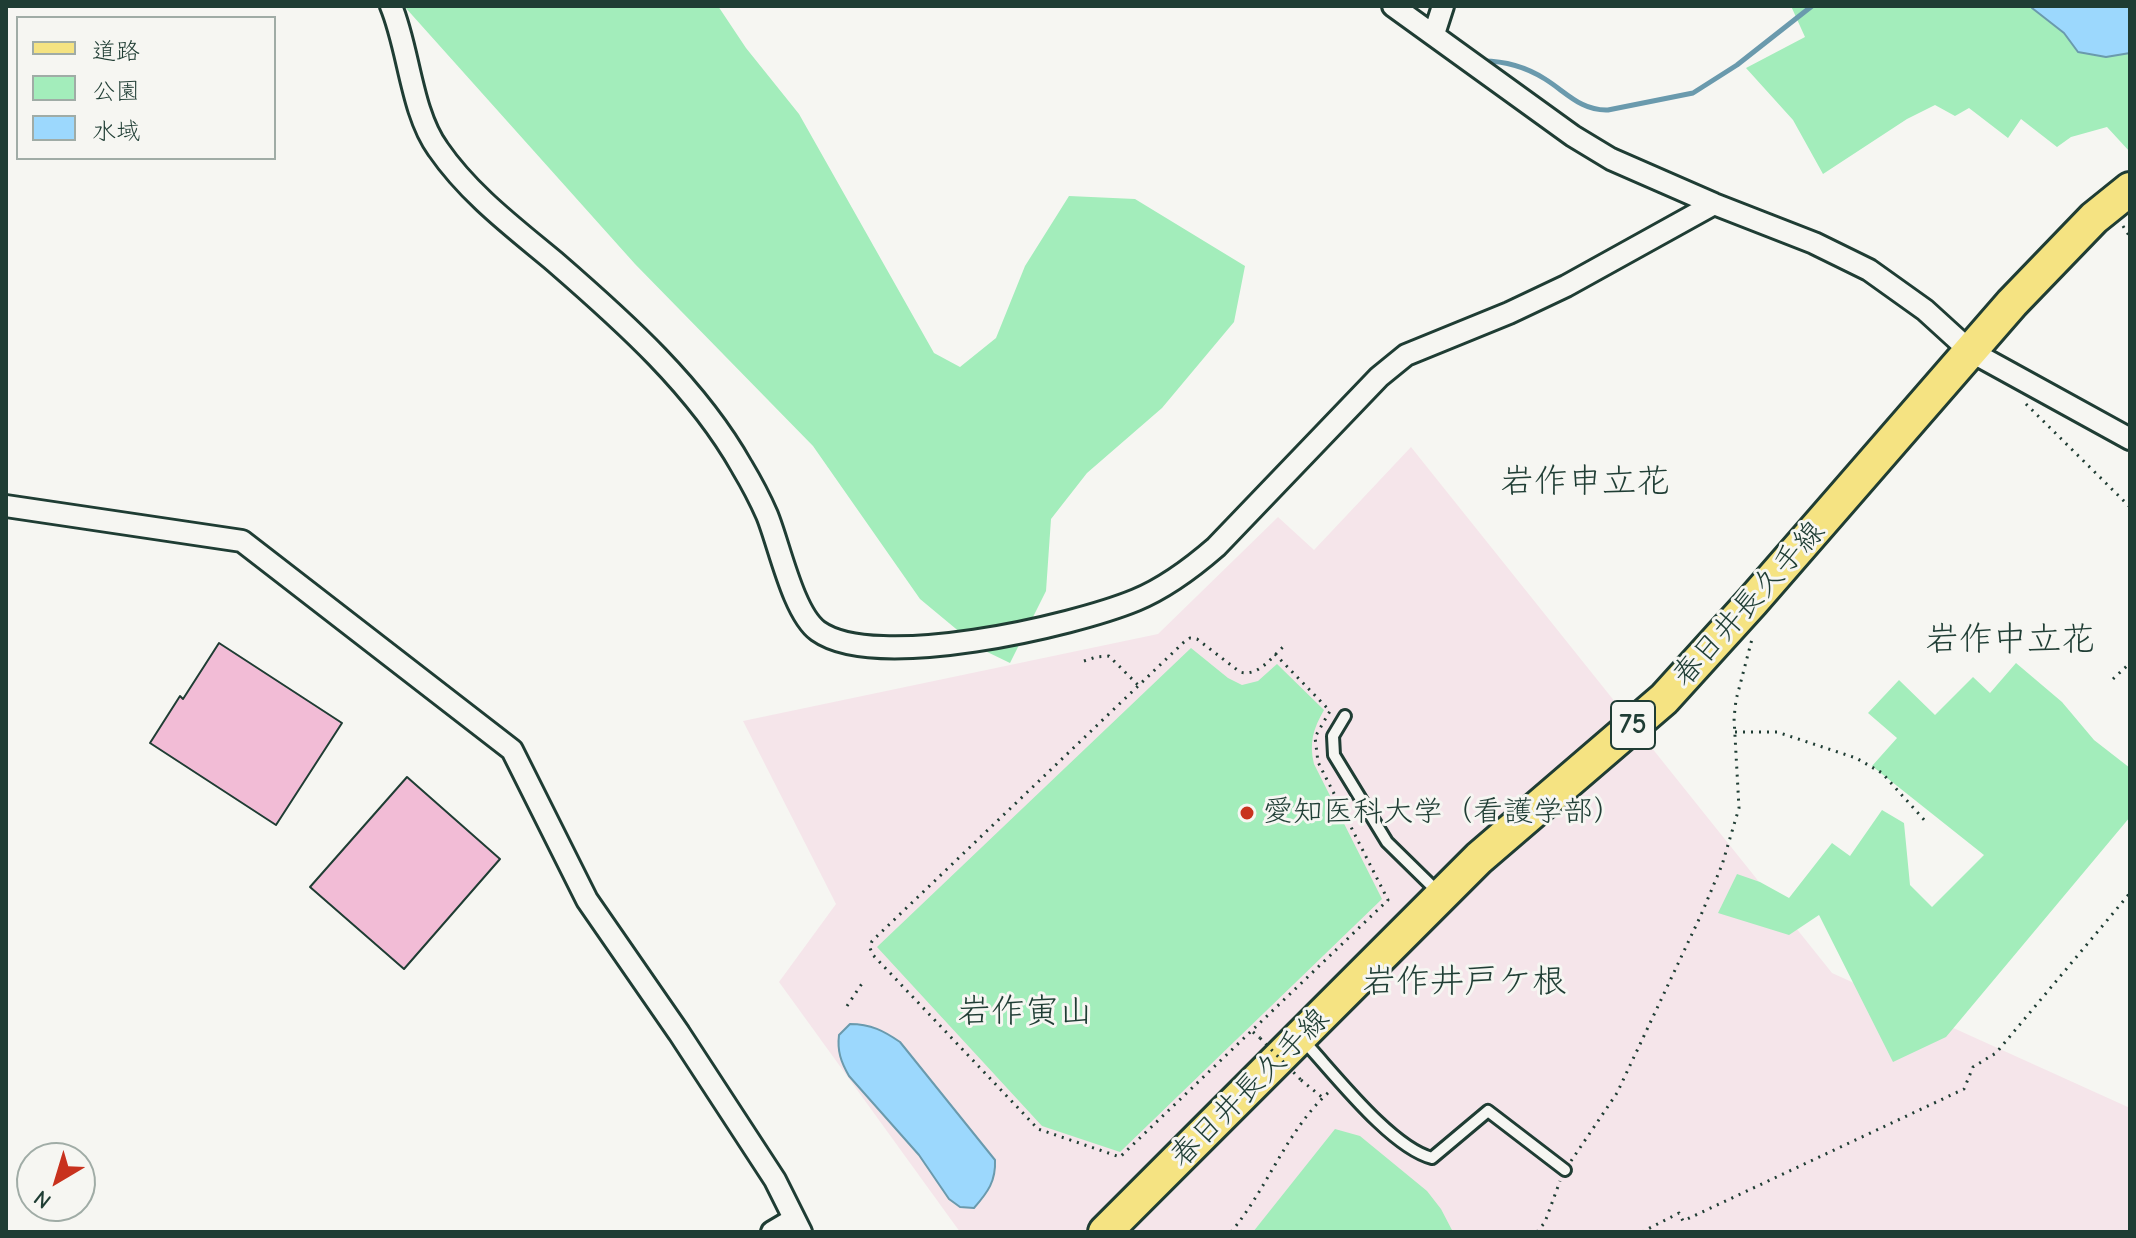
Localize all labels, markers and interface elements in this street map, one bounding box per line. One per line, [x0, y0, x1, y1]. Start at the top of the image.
legend [16, 16, 276, 160]
text: 道路 [92, 37, 140, 65]
text: 公園 [92, 77, 140, 105]
text: 水域 [92, 117, 140, 145]
district label: 岩作申立花 [1500, 462, 1670, 502]
street label: 春日井長久手線 [1665, 514, 1833, 694]
district label: 岩作中立花 [1925, 620, 2095, 660]
road number: 75 [1611, 701, 1655, 749]
place label: 愛知医科大学（看護学部） [1263, 795, 1623, 831]
marker: 愛知医科大学（看護学部） [1238, 804, 1256, 822]
district label: 岩作井戸ケ根 [1362, 962, 1566, 1002]
district label: 岩作寅山 [957, 992, 1093, 1032]
street label: 春日井長久手線 [1163, 1001, 1337, 1175]
north arrow [16, 1142, 96, 1222]
text: N [29, 1185, 56, 1214]

